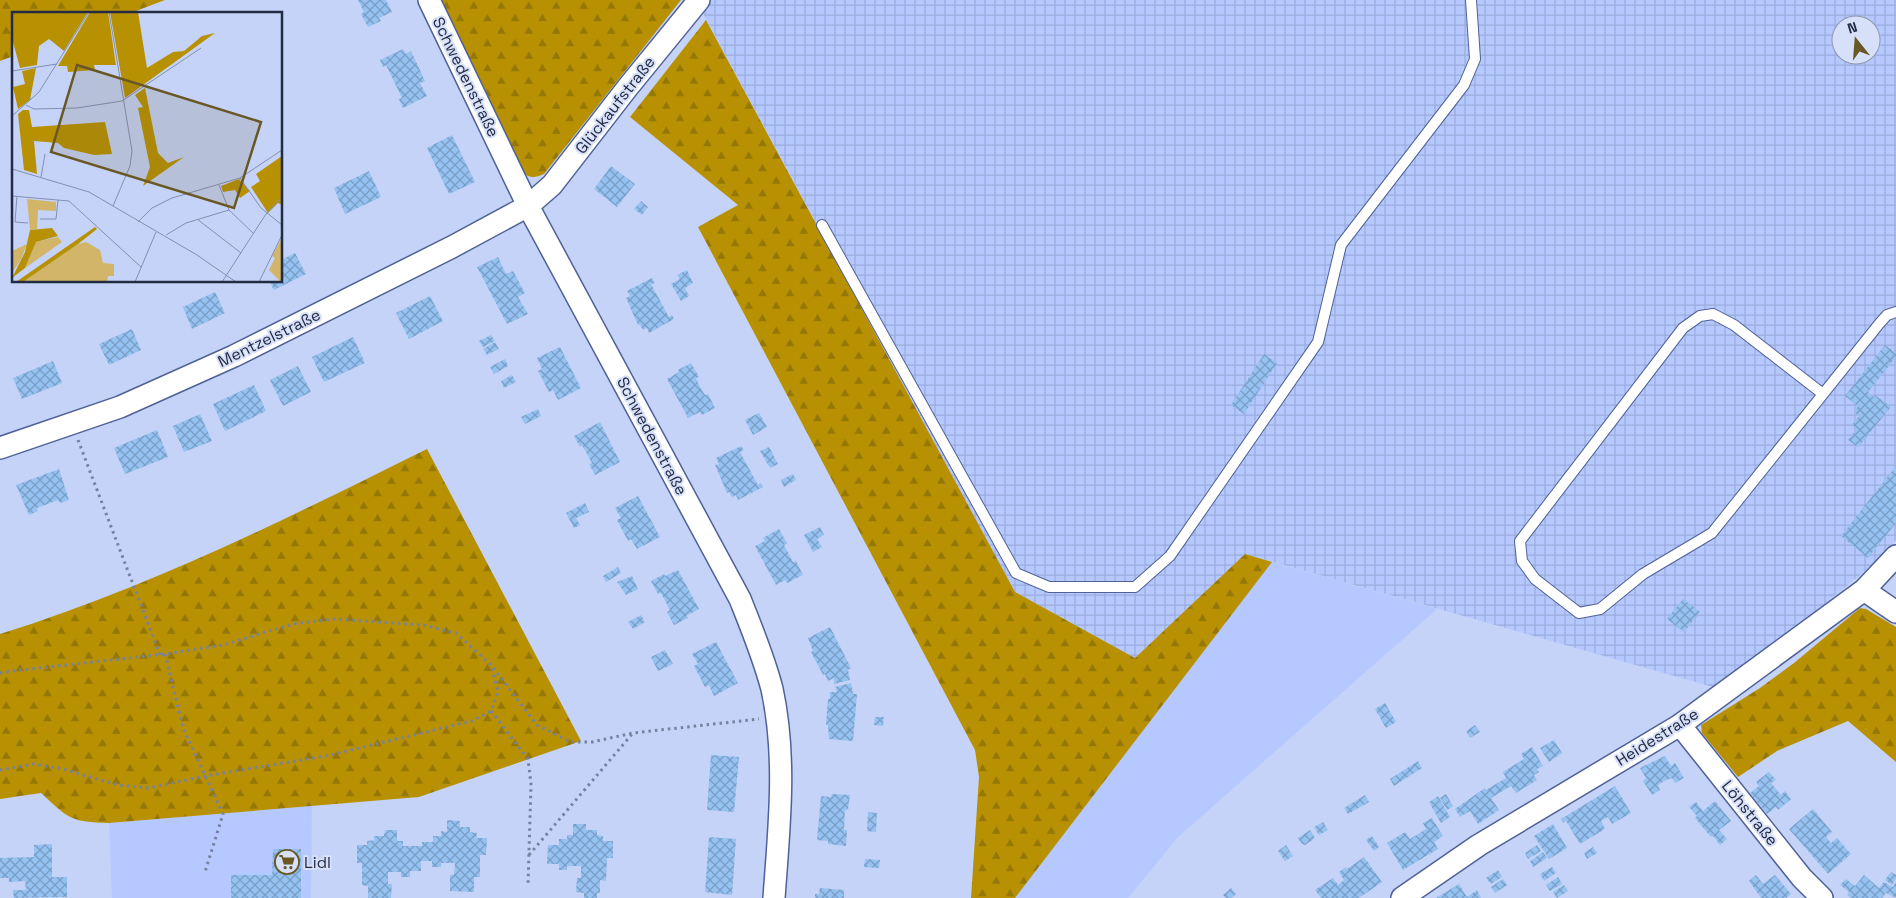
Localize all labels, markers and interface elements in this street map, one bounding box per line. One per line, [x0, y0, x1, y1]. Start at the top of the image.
inset map [12, 12, 282, 282]
street label: Schwedenstraße [428, 14, 504, 140]
north arrow [1831, 15, 1881, 65]
text: N [1845, 18, 1859, 38]
street label: Glückaufstraße [570, 52, 660, 158]
street label: Mentzelstraße [214, 304, 324, 372]
street label: Schwedenstraße [612, 373, 692, 499]
street label: Heidestraße [1612, 703, 1702, 771]
street label: Löhstraße [1717, 776, 1783, 850]
supermarket icon: Lidl [274, 849, 300, 875]
place label: Lidl [304, 852, 331, 873]

